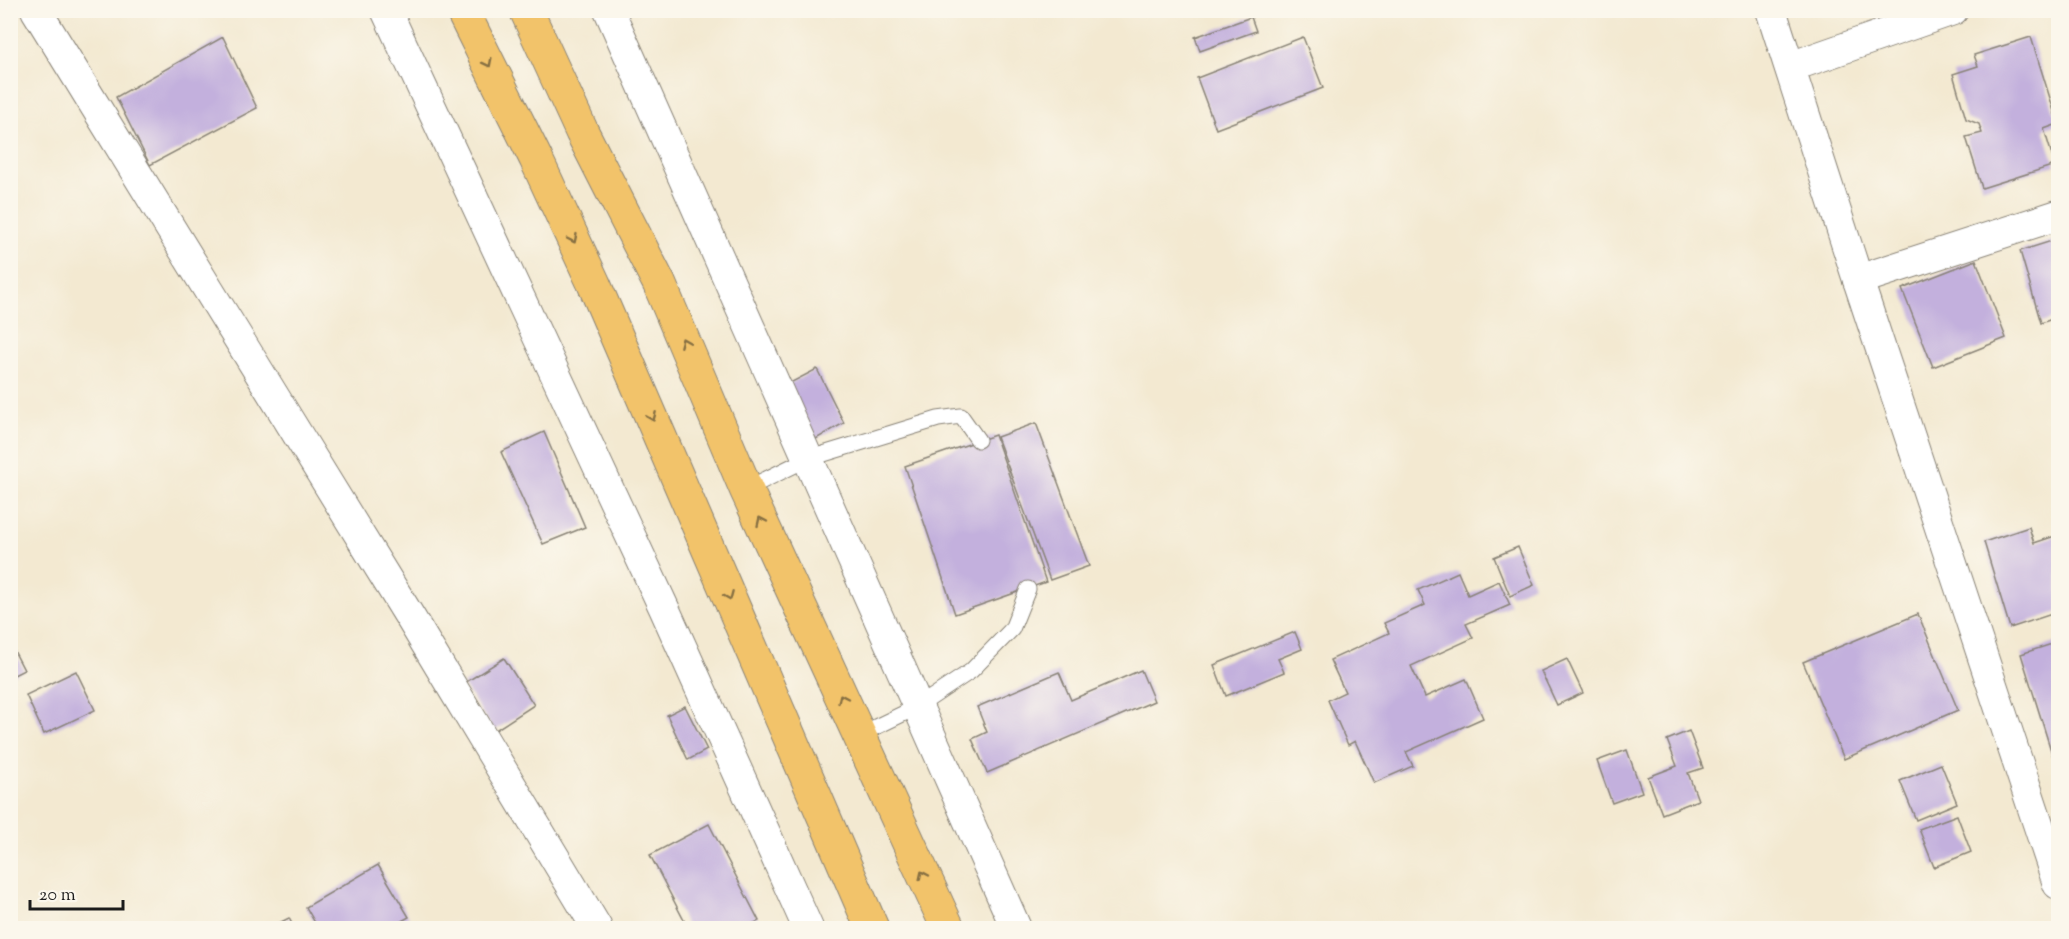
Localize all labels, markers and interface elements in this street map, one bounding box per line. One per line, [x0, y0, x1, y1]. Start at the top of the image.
one-way arrow [481, 56, 493, 67]
one-way arrow [566, 232, 578, 243]
one-way arrow [679, 337, 691, 348]
one-way arrow [645, 410, 657, 421]
one-way arrow [756, 516, 768, 527]
one-way arrow [722, 589, 734, 600]
one-way arrow [837, 694, 849, 705]
one-way arrow [919, 871, 931, 882]
scale bar [30, 873, 123, 911]
text: 20 m [39, 883, 76, 909]

